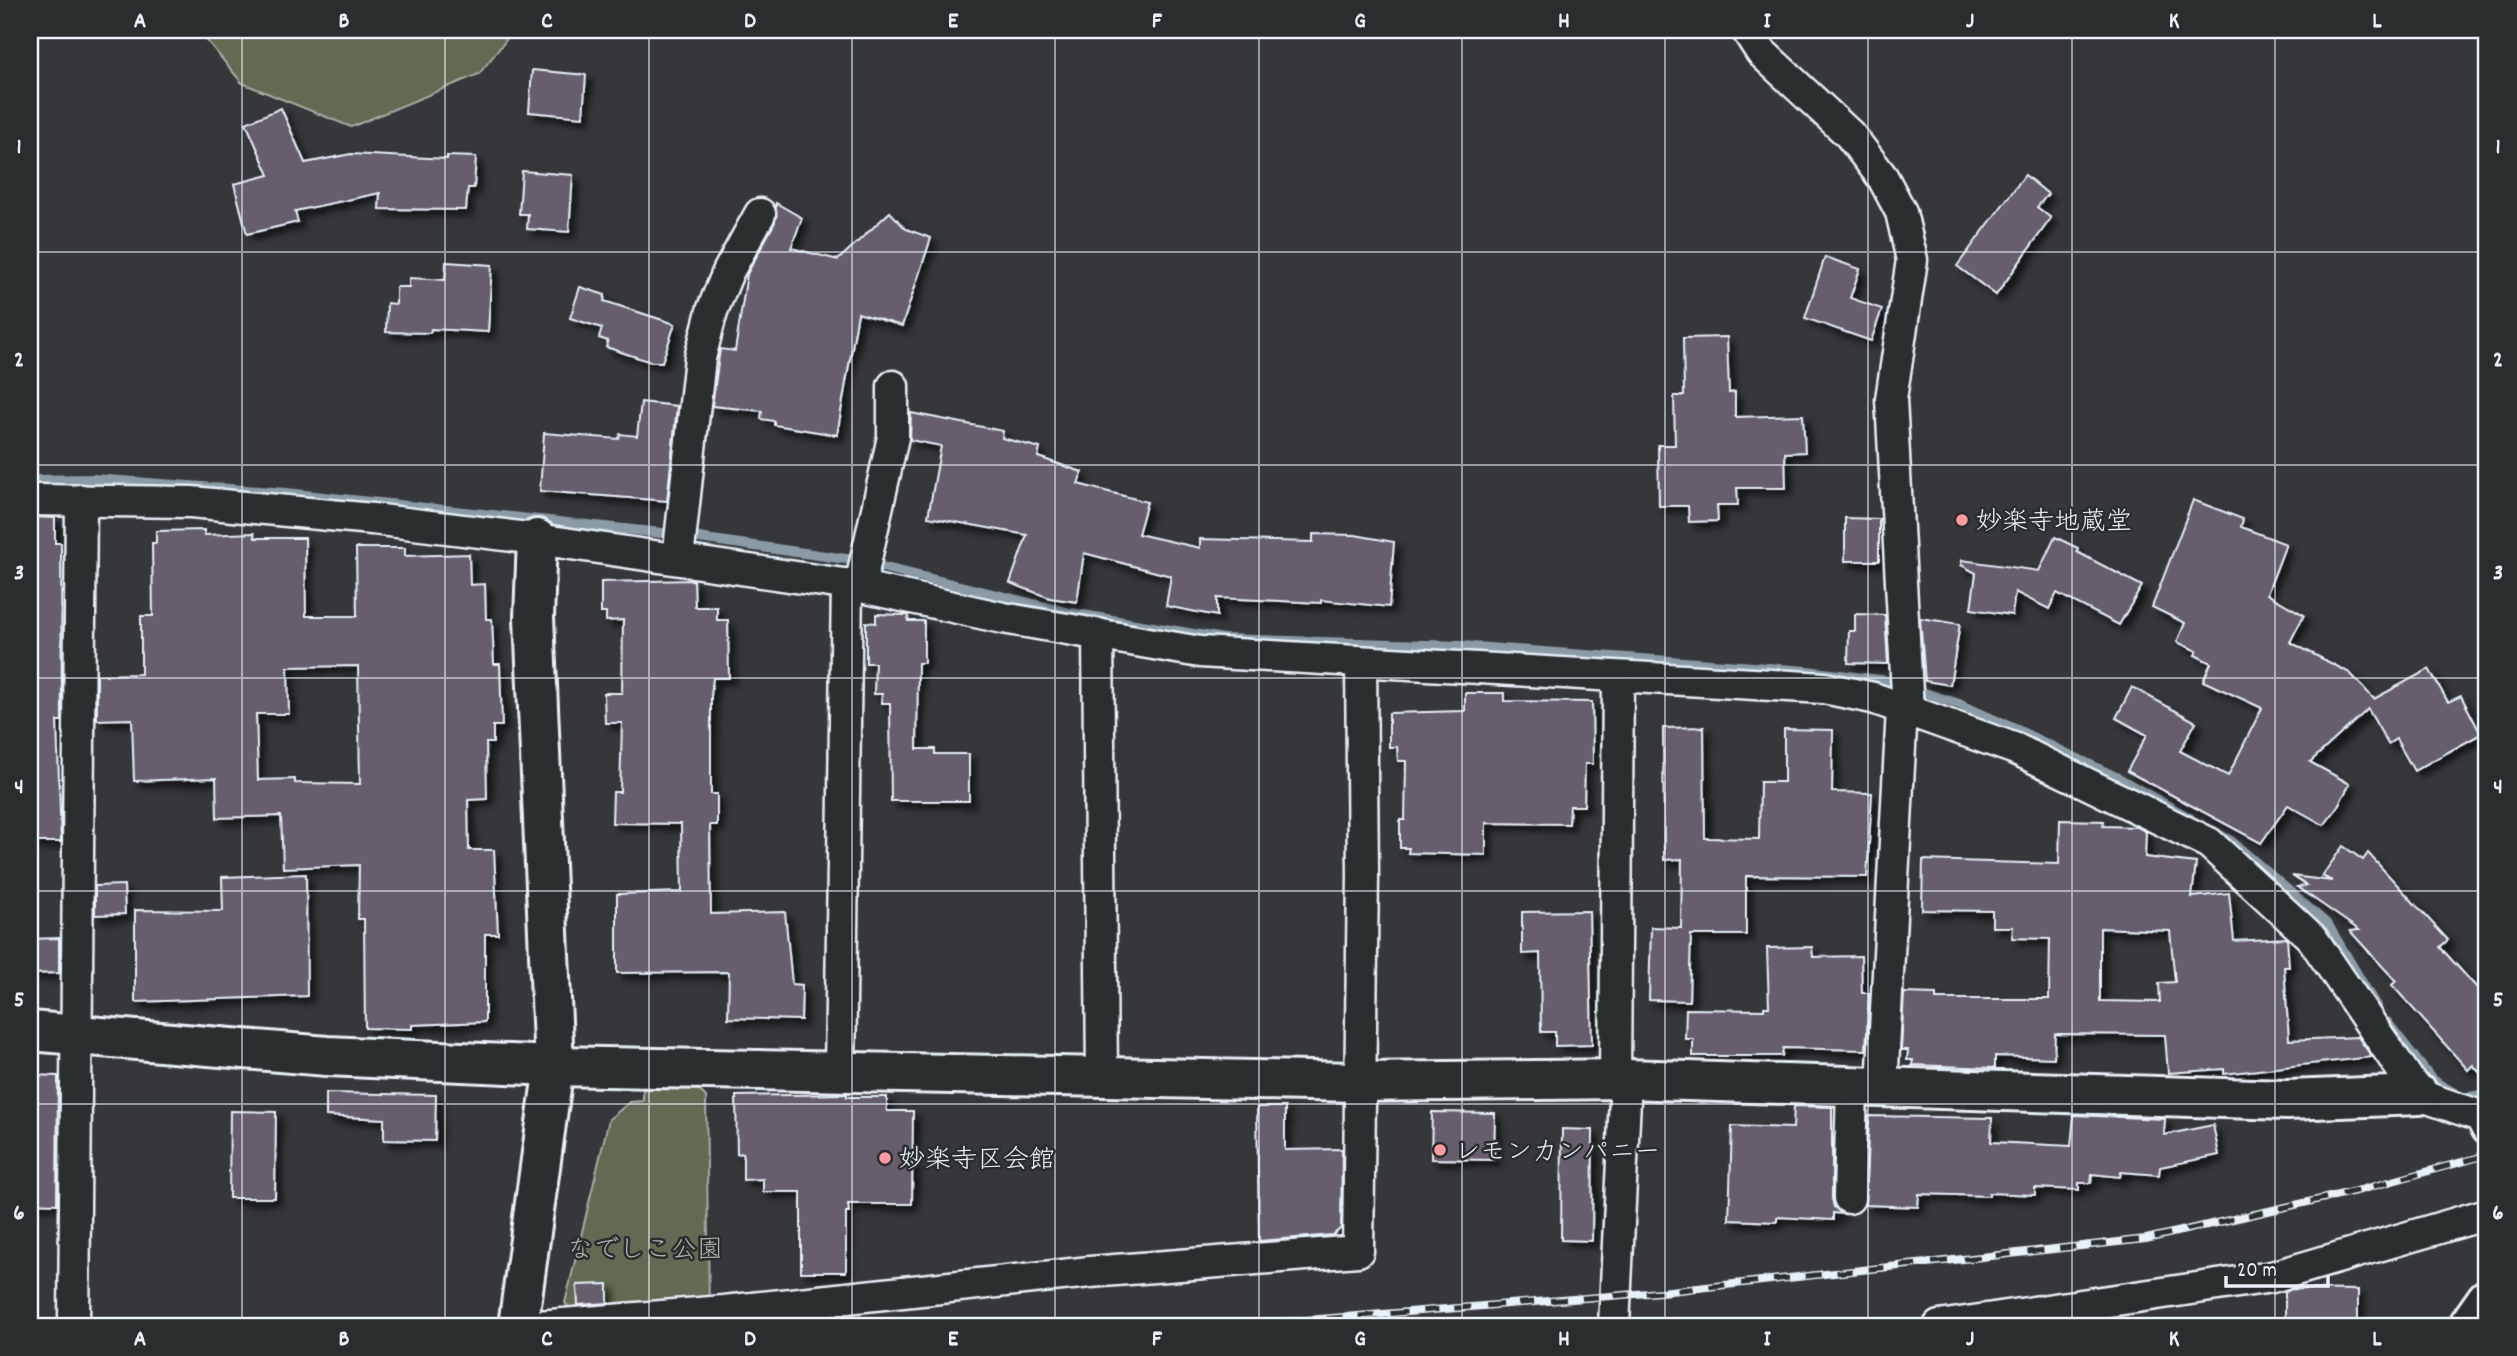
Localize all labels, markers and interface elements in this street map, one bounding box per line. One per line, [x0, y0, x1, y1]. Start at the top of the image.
text: A [134, 6, 146, 39]
text: B [339, 6, 350, 39]
text: C [541, 6, 553, 39]
text: D [744, 6, 756, 39]
text: E [948, 6, 959, 39]
text: F [1152, 6, 1163, 39]
text: G [1354, 6, 1366, 39]
text: H [1558, 6, 1570, 39]
text: I [1763, 6, 1771, 39]
text: J [1966, 6, 1974, 39]
text: K [2169, 6, 2180, 39]
text: L [2372, 6, 2382, 39]
text: 1 [16, 132, 22, 165]
text: 1 [2495, 132, 2501, 165]
text: 2 [14, 345, 24, 378]
text: 2 [2493, 345, 2503, 378]
place label: 妙楽寺地蔵堂 [1976, 505, 2132, 542]
marker: 妙楽寺地蔵堂 [1954, 512, 1970, 528]
text: 3 [14, 558, 24, 591]
text: 3 [2493, 558, 2503, 591]
text: 4 [14, 772, 24, 805]
text: 4 [2493, 772, 2503, 805]
text: 5 [14, 985, 24, 1018]
text: 5 [2493, 985, 2503, 1018]
place label: レモンカンパニー [1454, 1135, 1660, 1172]
marker: レモンカンパニー [1432, 1142, 1448, 1158]
place label: 妙楽寺区会館 [899, 1143, 1055, 1180]
marker: 妙楽寺区会館 [877, 1150, 893, 1166]
text: 6 [13, 1198, 25, 1231]
text: 6 [2492, 1198, 2504, 1231]
park label: なでしこ公園 [567, 1233, 723, 1270]
scale bar [2226, 1244, 2328, 1288]
text: 20 m [2237, 1257, 2277, 1287]
text: A [134, 1324, 146, 1356]
text: B [339, 1324, 350, 1356]
text: C [541, 1324, 553, 1356]
text: D [744, 1324, 756, 1356]
text: E [948, 1324, 959, 1356]
text: F [1152, 1324, 1163, 1356]
text: G [1354, 1324, 1366, 1356]
text: H [1558, 1324, 1570, 1356]
text: I [1763, 1324, 1771, 1356]
text: J [1966, 1324, 1974, 1356]
text: K [2169, 1324, 2180, 1356]
text: L [2372, 1324, 2382, 1356]

